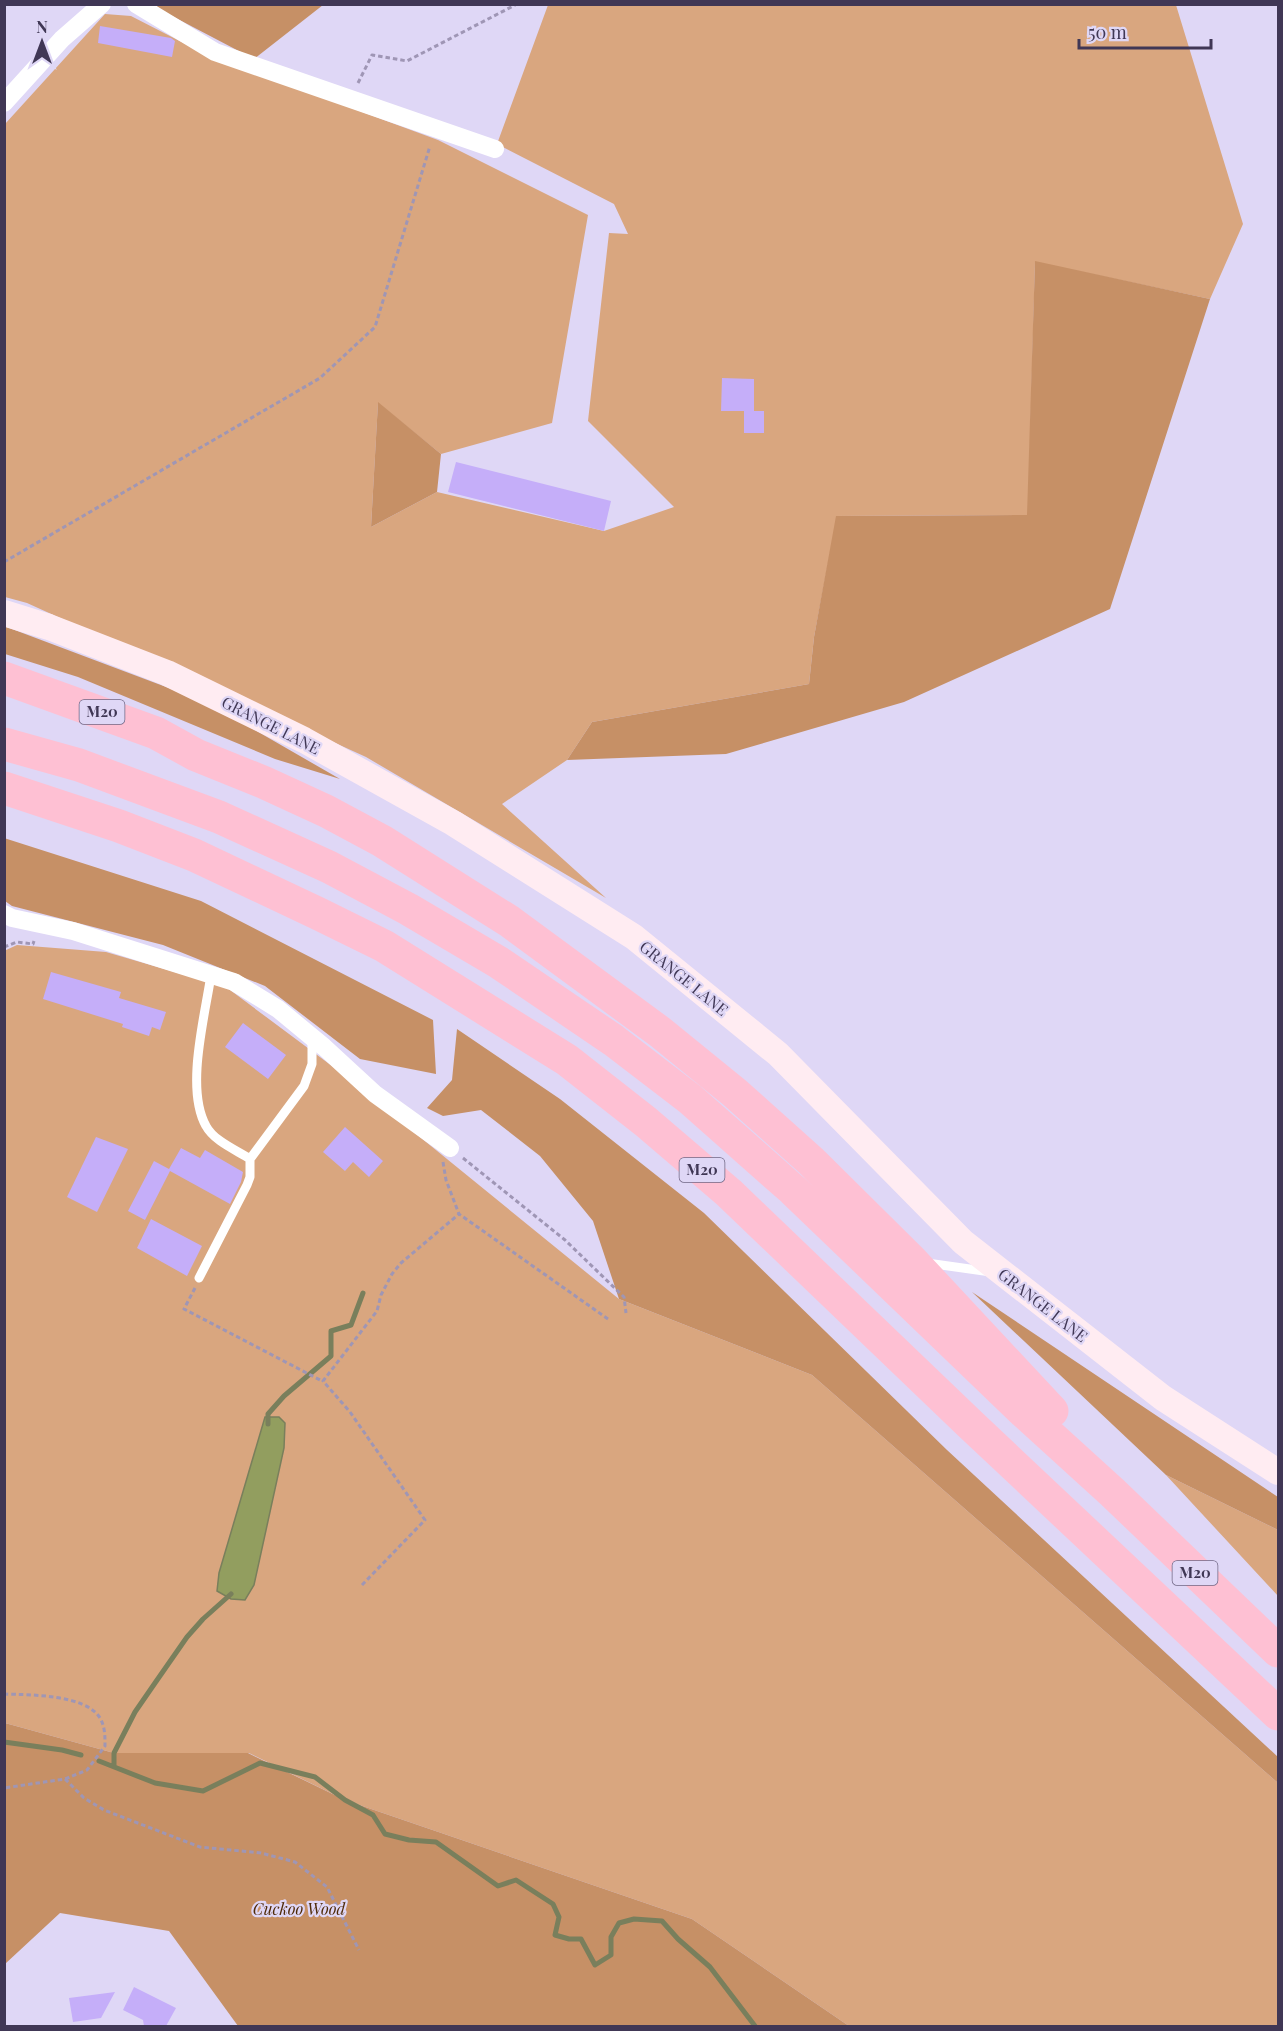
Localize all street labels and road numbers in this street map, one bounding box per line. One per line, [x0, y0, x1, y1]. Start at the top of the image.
street label: GRANGE LANE [218, 691, 324, 758]
road number: M20 [80, 700, 124, 724]
street label: GRANGE LANE [636, 936, 733, 1020]
road number: M20 [680, 1158, 724, 1182]
street label: GRANGE LANE [994, 1263, 1092, 1346]
road number: M20 [1172, 1561, 1218, 1585]

